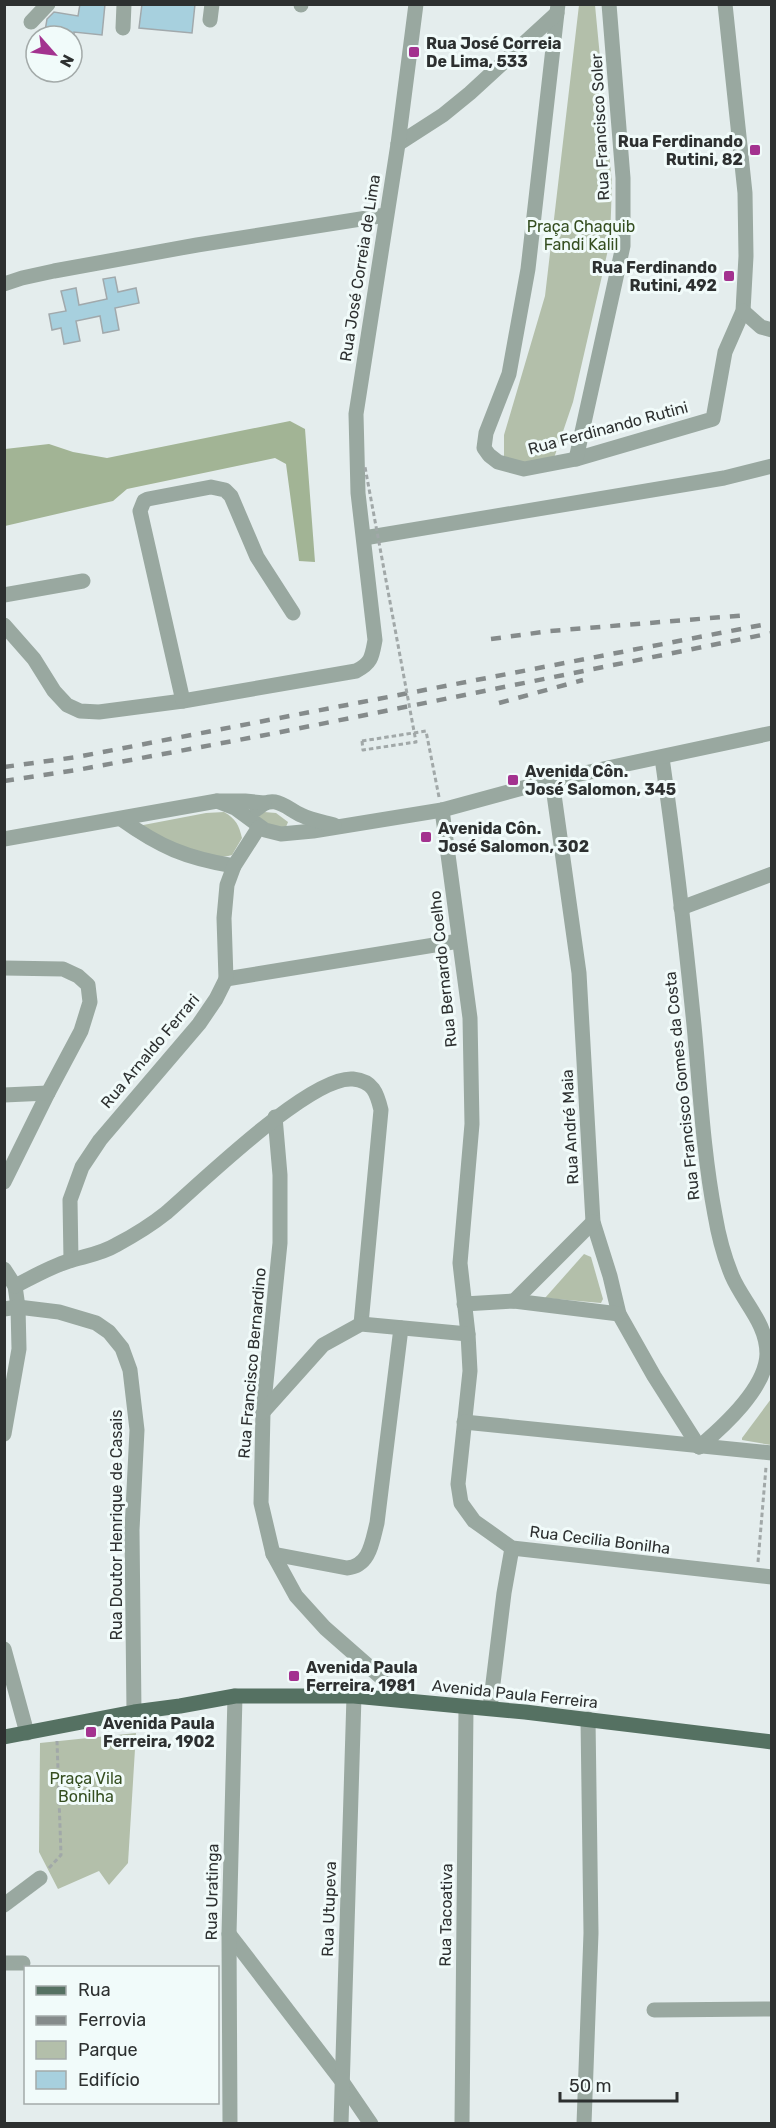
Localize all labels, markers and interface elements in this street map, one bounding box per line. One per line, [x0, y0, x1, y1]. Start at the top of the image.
north arrow [24, 24, 84, 84]
place label: Rua José Correia De Lima, 533 [426, 34, 561, 71]
marker: Rua José Correia De Lima, 533 [407, 45, 421, 59]
text: N [56, 51, 78, 70]
street label: Rua Francisco Soler [587, 53, 613, 201]
place label: Rua Ferdinando Rutini, 82 [618, 132, 743, 169]
marker: Rua Ferdinando Rutini, 82 [748, 143, 762, 157]
street label: Rua José Correia de Lima [336, 173, 384, 363]
park label: Praça Chaquib Fandi Kalil [527, 217, 635, 254]
place label: Rua Ferdinando Rutini, 492 [592, 258, 717, 295]
marker: Rua Ferdinando Rutini, 492 [722, 269, 736, 283]
street label: Rua Ferdinando Rutini [526, 397, 690, 459]
place label: Avenida Côn. José Salomon, 345 [525, 762, 676, 799]
marker: Avenida Côn. José Salomon, 345 [506, 773, 520, 787]
place label: Avenida Côn. José Salomon, 302 [438, 819, 589, 856]
marker: Avenida Côn. José Salomon, 302 [419, 830, 433, 844]
street label: Rua Bernardo Coelho [425, 890, 461, 1048]
street label: Rua Francisco Gomes da Costa [661, 971, 703, 1201]
street label: Rua Arnaldo Ferrari [97, 990, 203, 1112]
street label: Rua André Maia [557, 1069, 583, 1185]
street label: Rua Francisco Bernardino [234, 1267, 270, 1459]
street label: Rua Doutor Henrique de Casais [107, 1410, 126, 1640]
street label: Rua Cecilia Bonilha [529, 1522, 671, 1558]
place label: Avenida Paula Ferreira, 1981 [306, 1658, 418, 1695]
marker: Avenida Paula Ferreira, 1981 [287, 1669, 301, 1683]
street label: Avenida Paula Ferreira [431, 1676, 599, 1712]
place label: Avenida Paula Ferreira, 1902 [103, 1714, 215, 1751]
marker: Avenida Paula Ferreira, 1902 [84, 1725, 98, 1739]
park label: Praça Vila Bonilha [49, 1769, 123, 1806]
street label: Rua Uratinga [202, 1843, 222, 1941]
street label: Rua Utupeva [318, 1861, 340, 1957]
street label: Rua Tacoativa [436, 1863, 456, 1967]
legend [24, 1966, 219, 2104]
text: Rua [78, 1979, 111, 2001]
text: Ferrovia [78, 2009, 146, 2031]
text: Parque [78, 2039, 138, 2061]
scale bar [560, 2065, 677, 2103]
text: Edifício [78, 2069, 140, 2091]
text: 50 m [569, 2075, 612, 2097]

